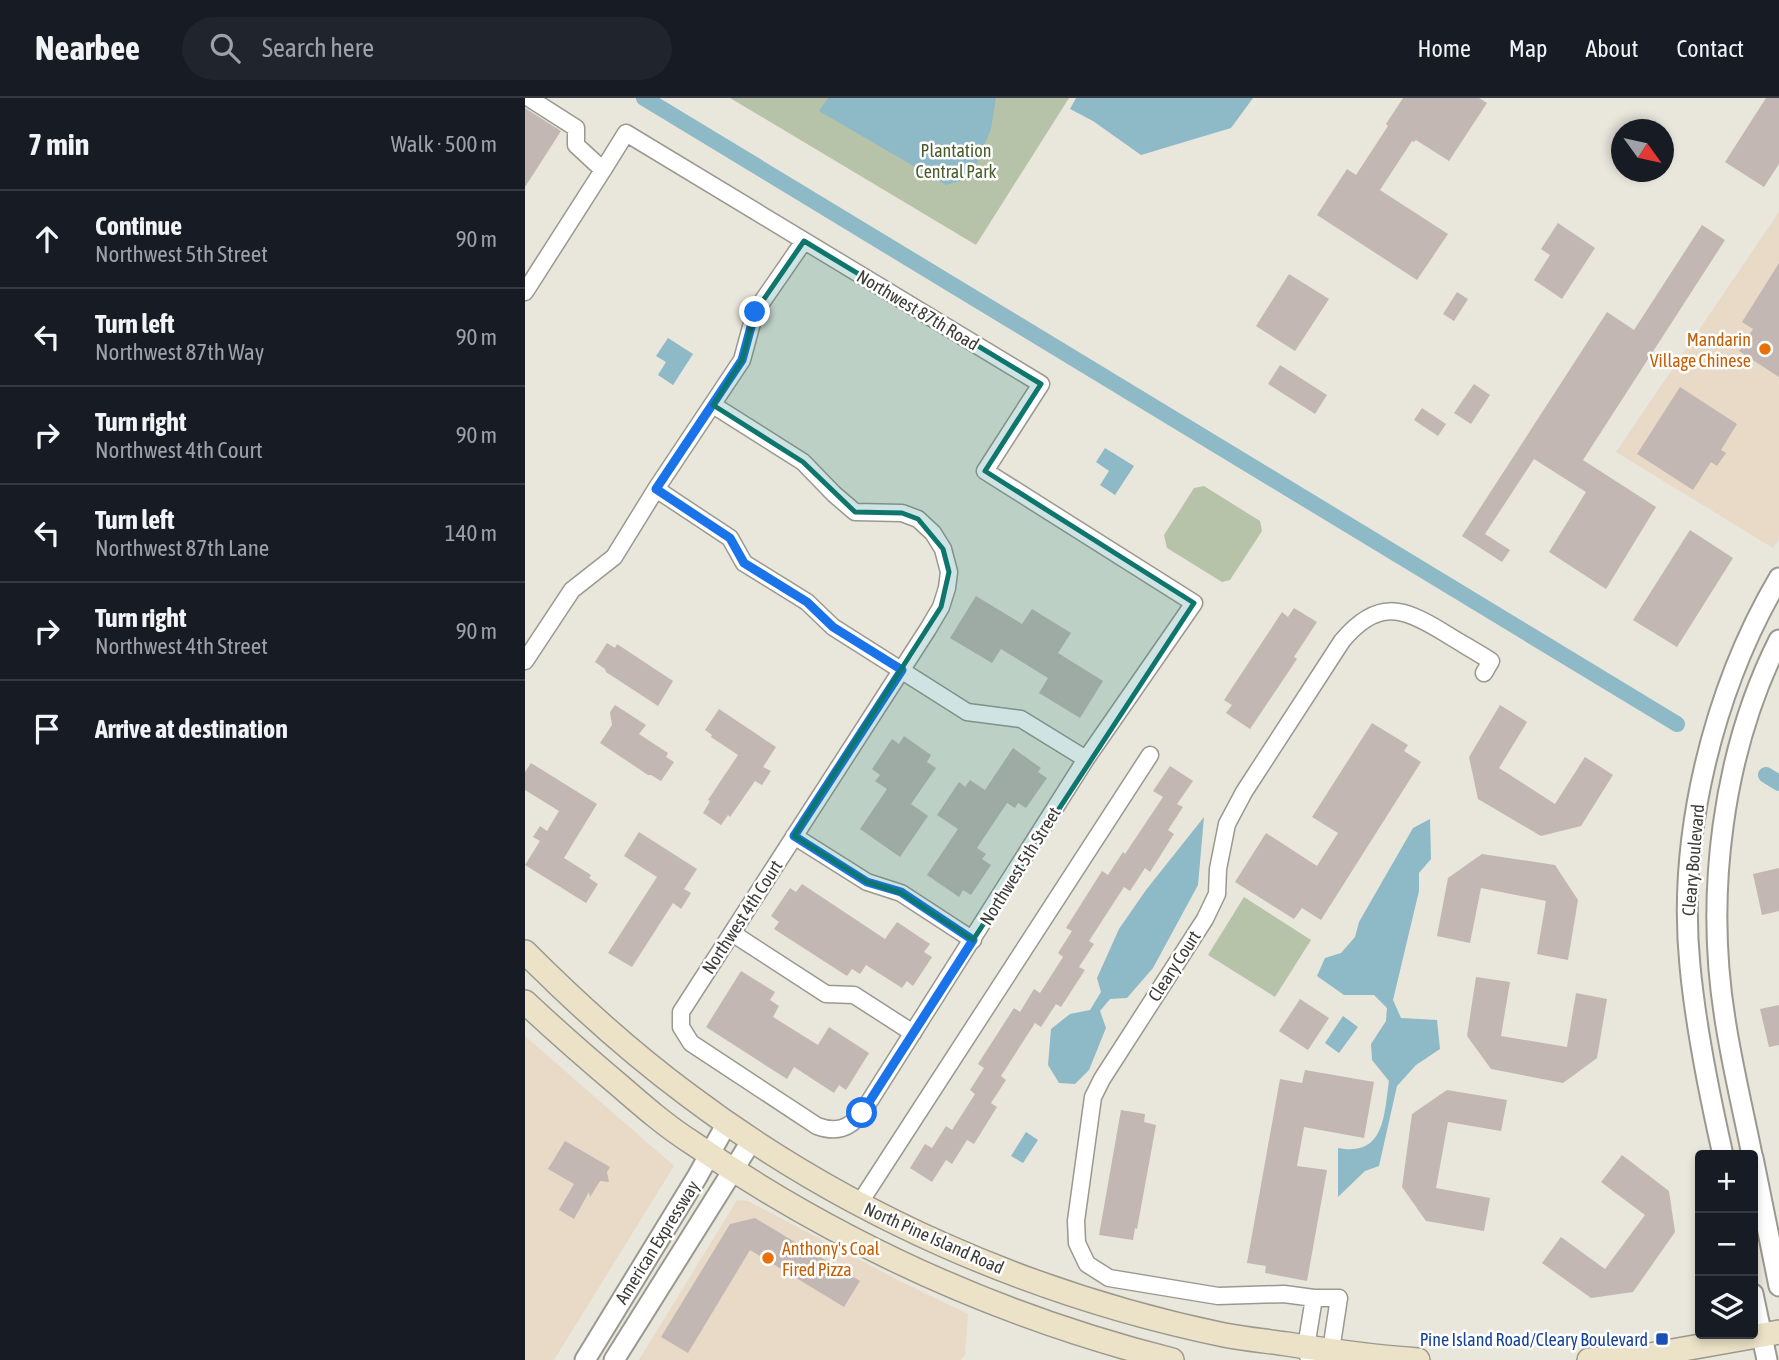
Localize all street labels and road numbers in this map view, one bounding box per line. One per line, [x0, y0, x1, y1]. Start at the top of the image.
street label: Northwest 87th Road [853, 265, 983, 355]
street label: Northwest 5th Street [975, 803, 1065, 929]
street label: Cleary Boulevard [1678, 803, 1708, 917]
street label: Northwest 4th Court [697, 856, 787, 978]
street label: Cleary Court [1143, 927, 1205, 1005]
street label: American Expressway [611, 1176, 703, 1308]
street label: North Pine Island Road [861, 1198, 1007, 1278]

